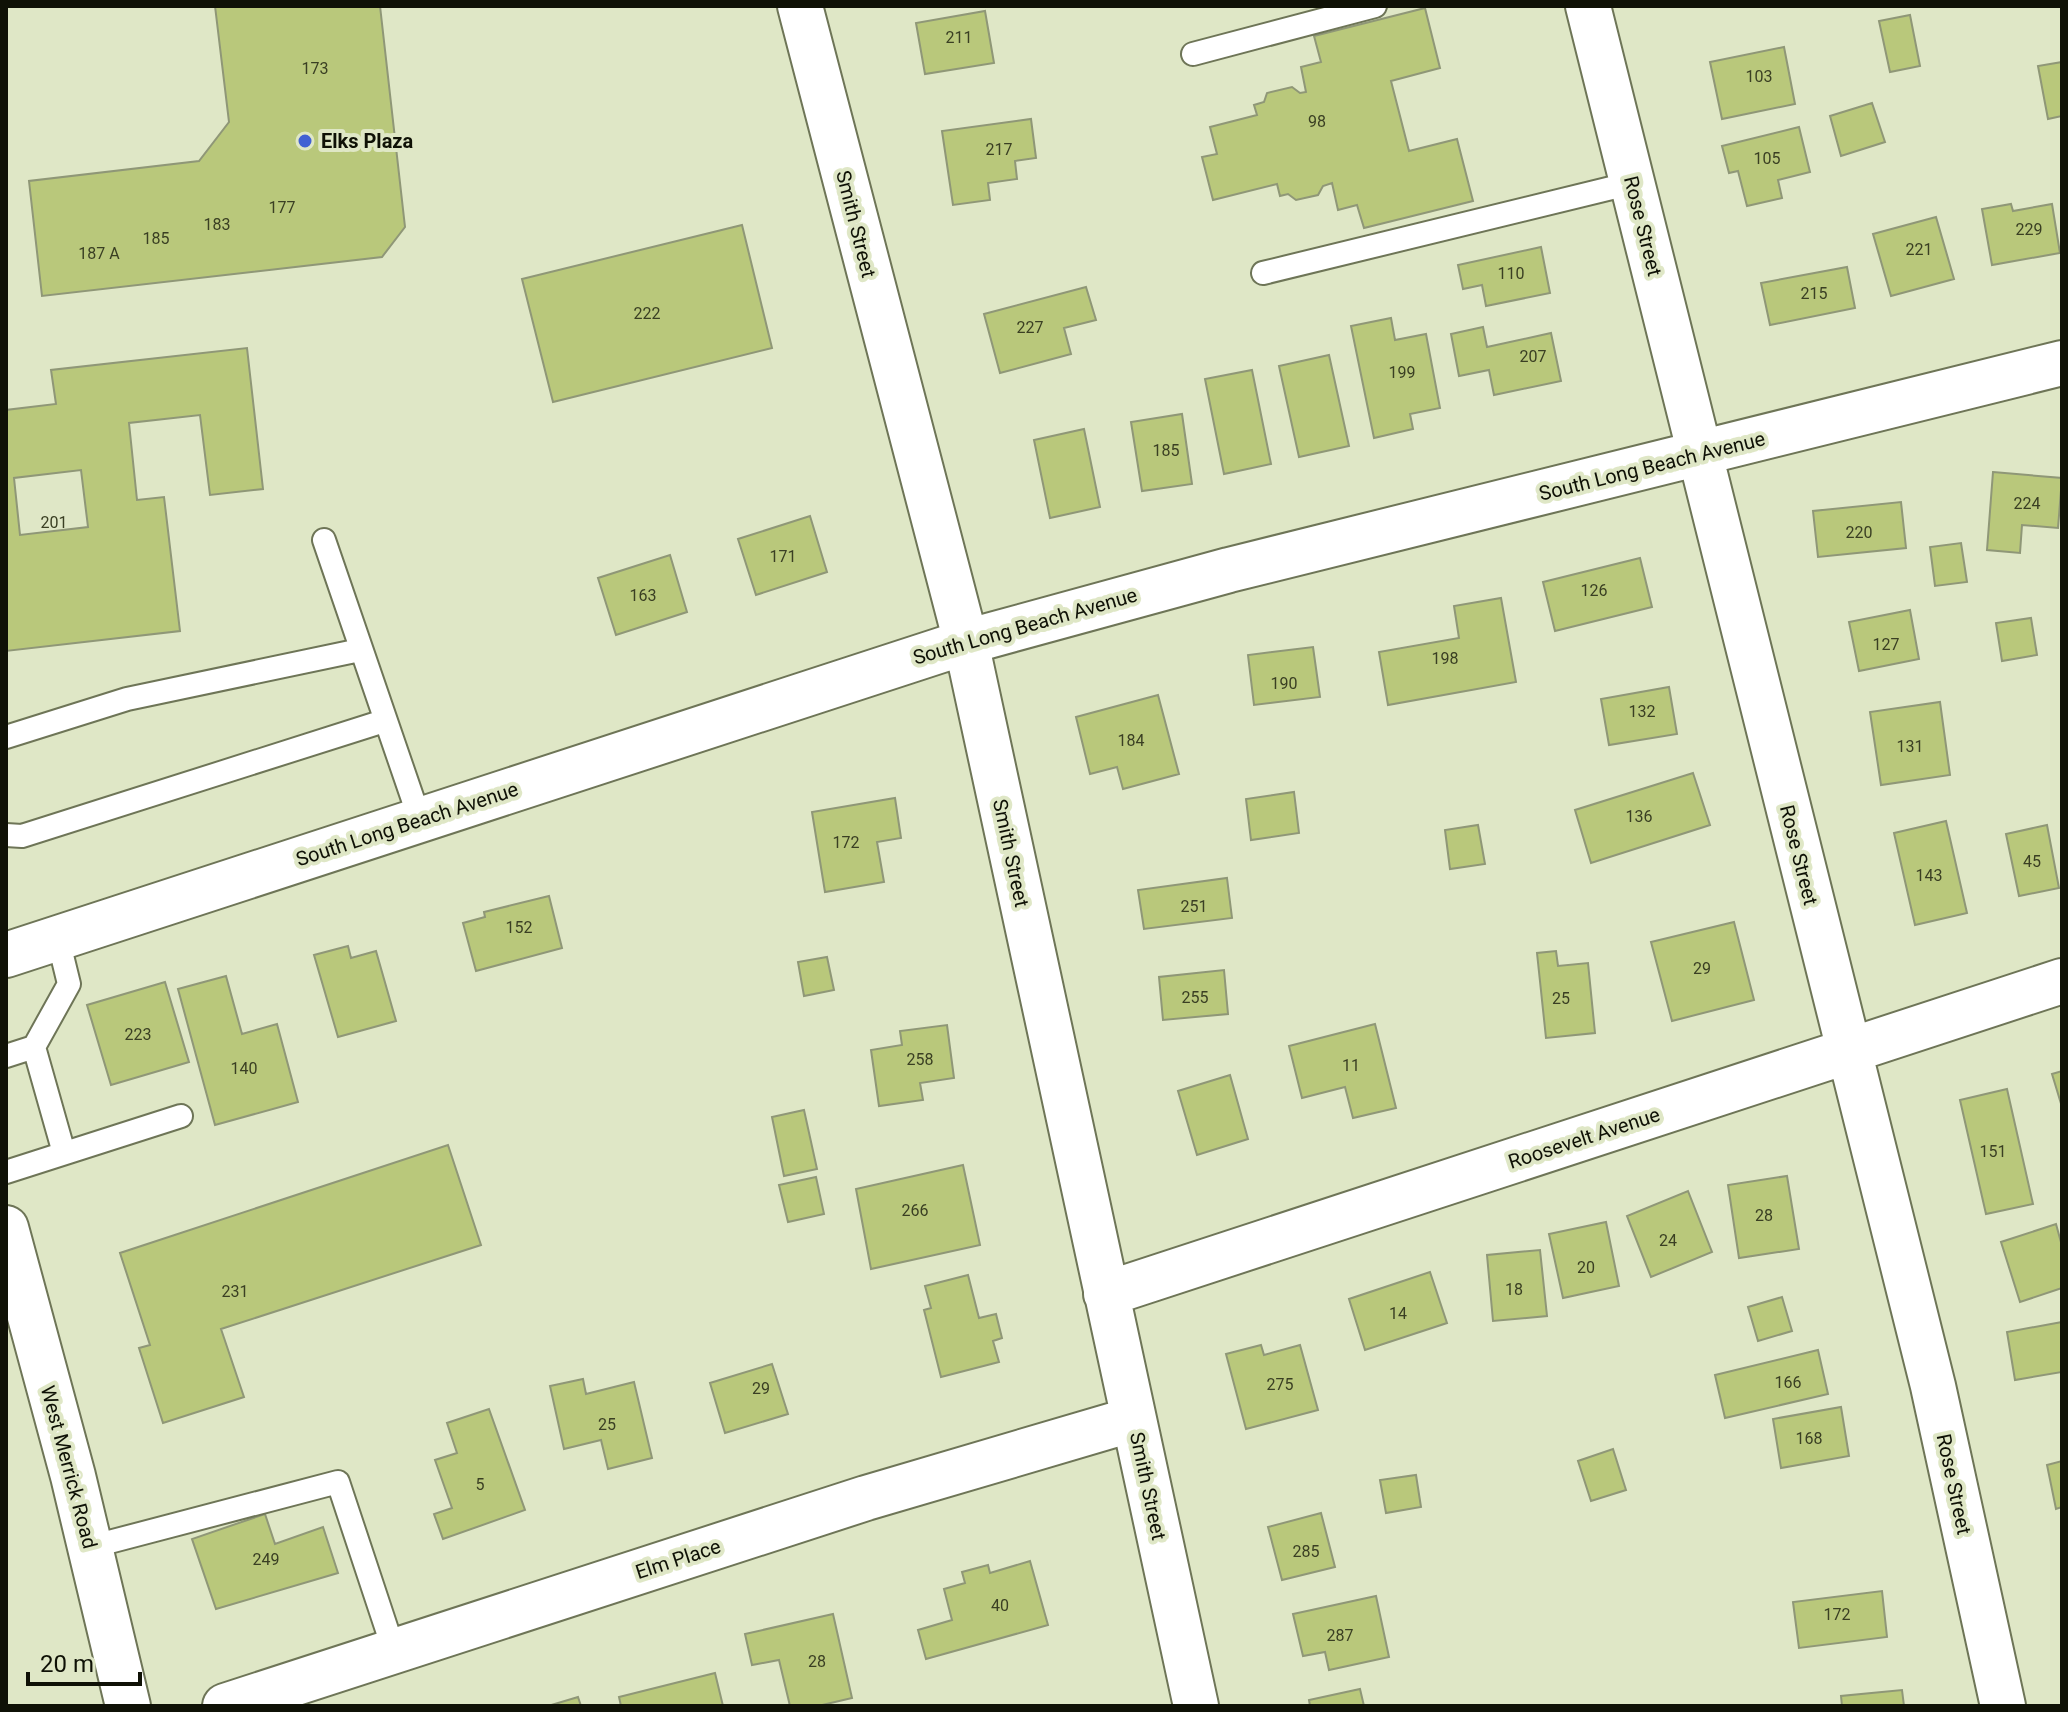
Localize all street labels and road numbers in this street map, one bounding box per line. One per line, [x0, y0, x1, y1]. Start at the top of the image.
street label: Smith Street [831, 168, 881, 280]
street label: Rose Street [1619, 173, 1667, 279]
street label: South Long Beach Avenue [1537, 426, 1767, 506]
street label: South Long Beach Avenue [910, 582, 1140, 670]
street label: South Long Beach Avenue [293, 777, 521, 871]
street label: Smith Street [988, 797, 1034, 909]
street label: Rose Street [1775, 802, 1823, 908]
street label: Roosevelt Avenue [1505, 1102, 1663, 1174]
street label: West Merrick Road [36, 1383, 102, 1551]
street label: Smith Street [1125, 1430, 1171, 1542]
street label: Rose Street [1932, 1431, 1976, 1537]
street label: Elm Place [632, 1534, 724, 1584]

